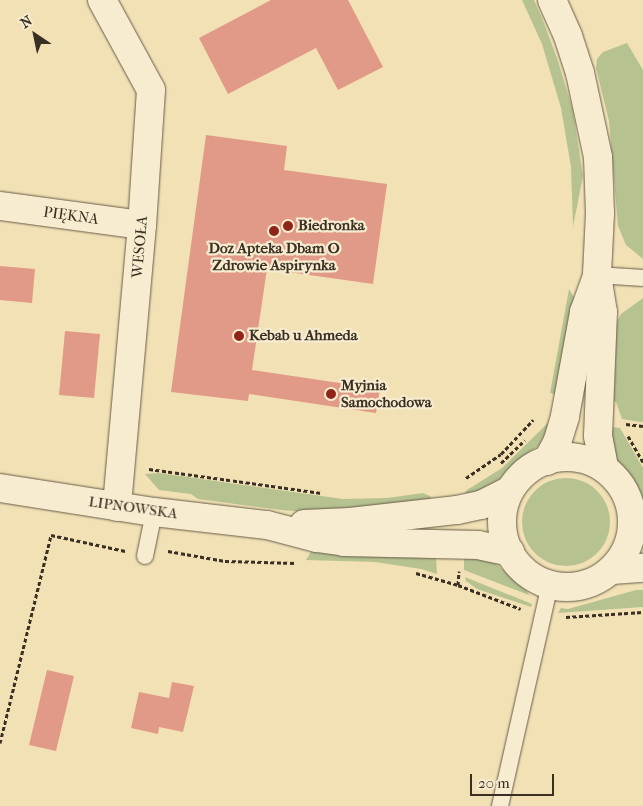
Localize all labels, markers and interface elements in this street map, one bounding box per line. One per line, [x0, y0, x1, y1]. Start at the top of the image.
north arrow [10, 10, 60, 60]
text: N [17, 12, 35, 32]
street label: PIĘKNA [42, 203, 100, 229]
street label: WESOŁA [128, 215, 152, 279]
place label: Biedronka [298, 217, 365, 235]
marker: Biedronka [282, 220, 294, 232]
marker: Doz Apteka Dbam O Zdrowie Aspirynka [268, 225, 280, 237]
place label: Doz Apteka Dbam O Zdrowie Aspirynka [208, 239, 340, 274]
place label: Kebab u Ahmeda [249, 327, 358, 345]
marker: Kebab u Ahmeda [233, 330, 245, 342]
place label: Myjnia Samochodowa [341, 376, 432, 411]
marker: Myjnia Samochodowa [325, 388, 337, 400]
street label: LIPNOWSKA [87, 493, 179, 523]
scale bar [473, 764, 557, 796]
text: 20 m [478, 774, 510, 792]

